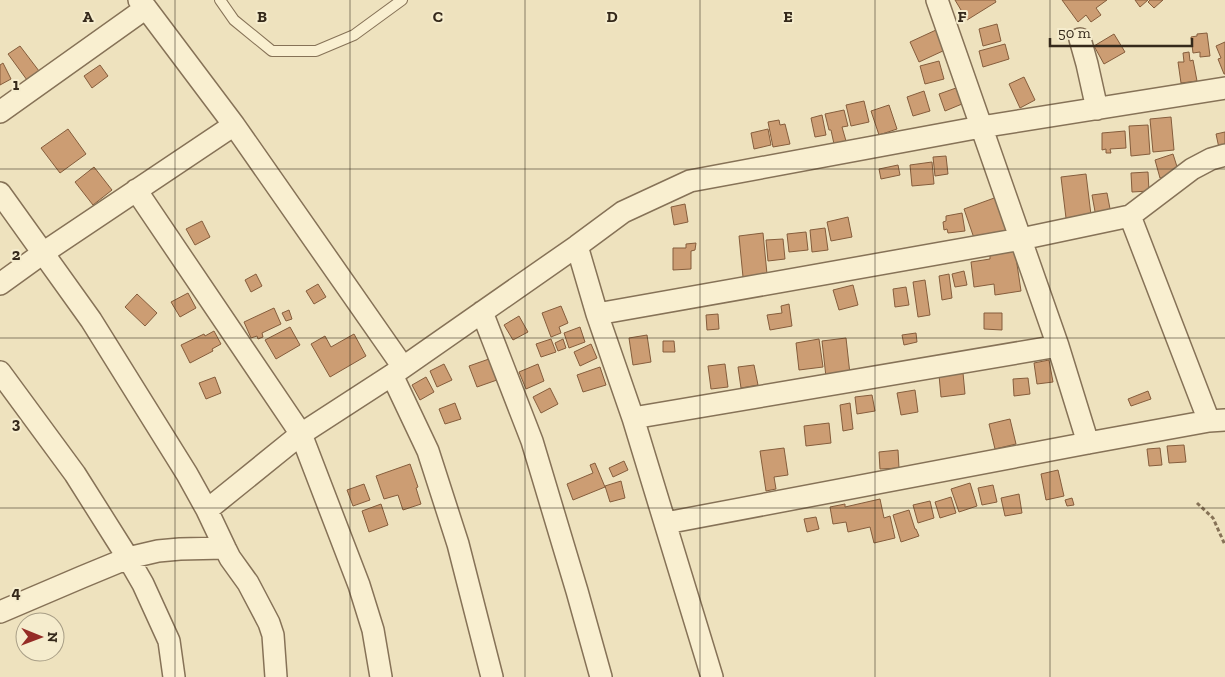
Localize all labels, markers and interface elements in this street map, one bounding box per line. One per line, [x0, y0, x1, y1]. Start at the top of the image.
text: A [83, 7, 94, 26]
text: B [257, 7, 267, 26]
text: C [433, 7, 443, 26]
text: D [606, 7, 618, 26]
text: E [783, 7, 793, 26]
text: F [957, 7, 967, 26]
scale bar [1050, 15, 1192, 47]
text: 50 m [1058, 24, 1091, 42]
text: 1 [13, 75, 20, 94]
text: 2 [12, 245, 21, 264]
text: 3 [12, 414, 21, 433]
text: 4 [11, 583, 21, 602]
north arrow [15, 612, 65, 662]
text: N [44, 632, 61, 643]

